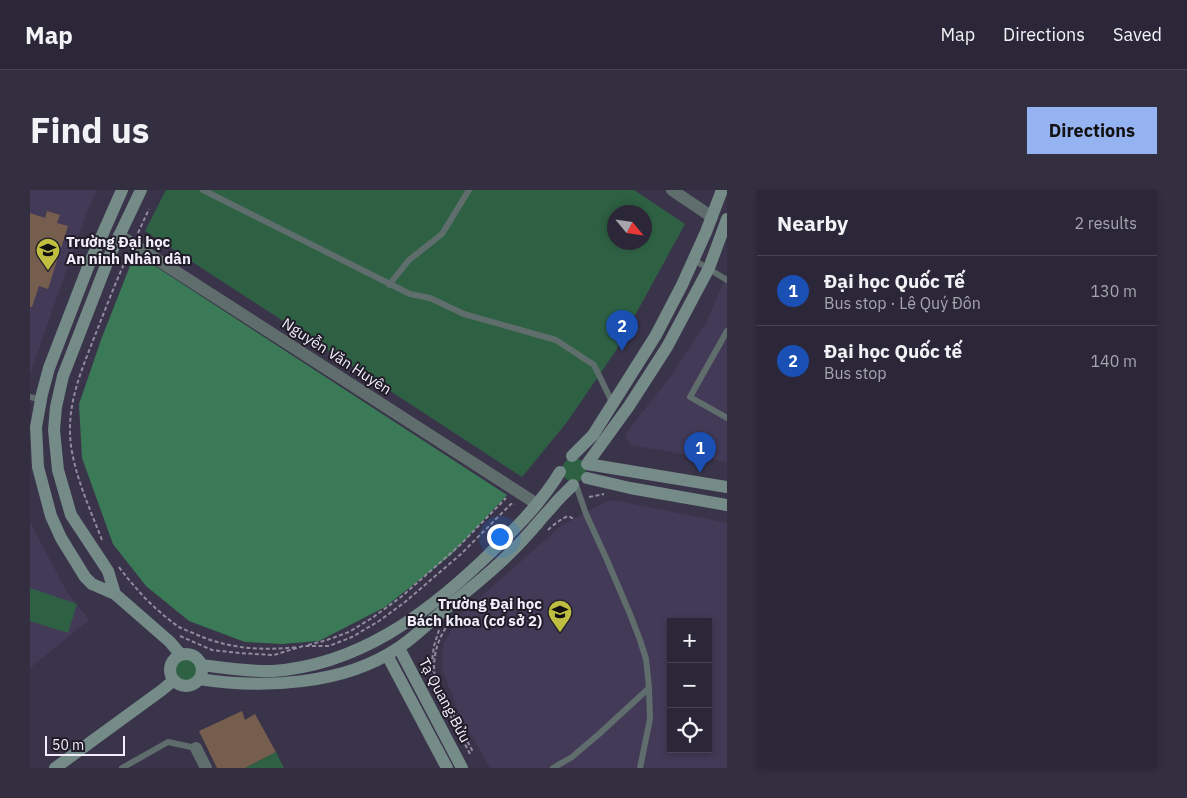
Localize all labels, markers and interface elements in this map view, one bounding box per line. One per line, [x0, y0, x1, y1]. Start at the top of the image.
text: Map [25, 19, 73, 51]
text: Map [940, 23, 975, 46]
text: Directions [1003, 23, 1085, 46]
text: Saved [1113, 23, 1162, 46]
text: Find us [30, 107, 149, 153]
button: Directions [1027, 107, 1157, 154]
north arrow [607, 205, 652, 250]
text: Nearby [777, 209, 848, 237]
text: 2 results [1074, 213, 1137, 233]
place label: Trường Đại học An ninh Nhân dân [66, 232, 191, 268]
school or university icon: Trường Đại học An ninh Nhân dân [35, 237, 61, 271]
text: Đại học Quốc Tế [824, 269, 965, 293]
text: 1 [788, 281, 798, 301]
text: 130 m [1090, 281, 1137, 301]
text: Bus stop · Lê Quý Đôn [824, 293, 981, 313]
pin: 2 [606, 310, 638, 351]
street label: Nguyễn Văn Huyên [279, 314, 395, 398]
text: Đại học Quốc tế [824, 339, 962, 363]
text: 2 [788, 351, 798, 371]
text: 140 m [1090, 351, 1137, 371]
text: Bus stop [824, 363, 887, 383]
pin: 1 [684, 432, 716, 473]
your location [487, 524, 513, 550]
place label: Trường Đại học Bách khoa (cơ sở 2) [407, 594, 542, 630]
school or university icon: Trường Đại học Bách khoa (cơ sở 2) [547, 599, 573, 633]
map controls [667, 618, 712, 753]
button: + [667, 618, 712, 663]
street label: Tạ Quang Bửu [415, 654, 475, 746]
button: − [667, 663, 712, 708]
button: locate [667, 708, 712, 753]
scale bar [45, 733, 125, 756]
text: 50 m [52, 736, 84, 754]

